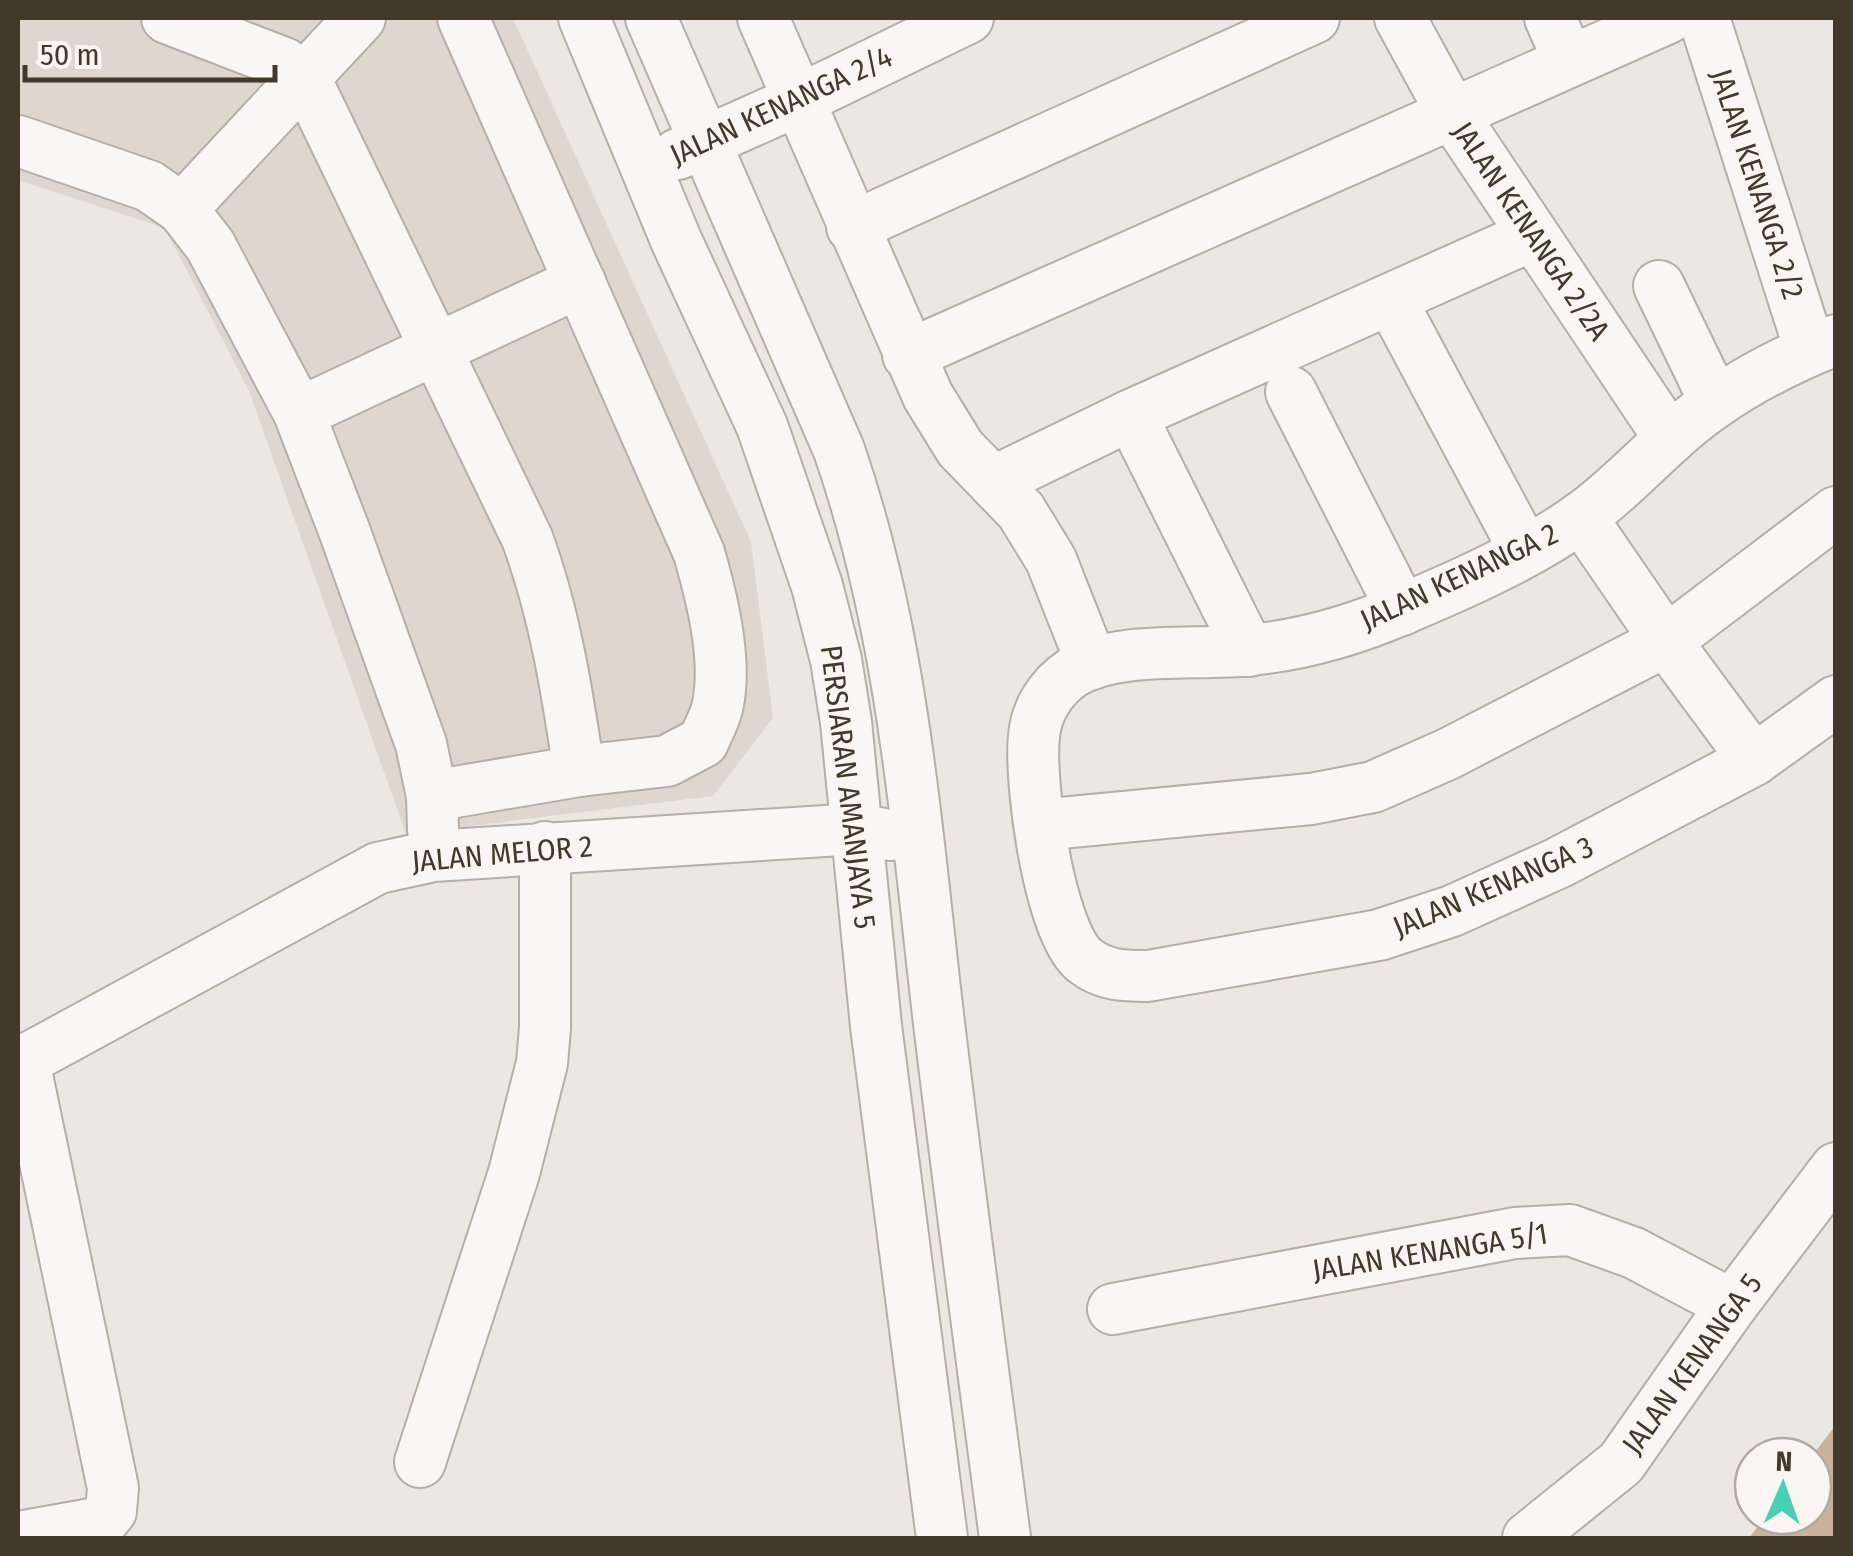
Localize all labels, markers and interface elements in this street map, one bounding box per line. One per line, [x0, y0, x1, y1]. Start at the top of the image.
scale bar [25, 20, 275, 82]
text: 50 m [40, 37, 100, 73]
street label: JALAN KENANGA 2/4 [664, 39, 898, 173]
street label: JALAN KENANGA 2/2 [1703, 64, 1811, 304]
street label: JALAN KENANGA 2/2A [1445, 115, 1617, 347]
street label: JALAN KENANGA 2 [1355, 516, 1563, 638]
street label: PERSIARAN AMANJAYA 5 [813, 643, 883, 931]
street label: JALAN MELOR 2 [410, 828, 594, 880]
street label: JALAN KENANGA 3 [1387, 829, 1599, 945]
street label: JALAN KENANGA 5/1 [1310, 1216, 1550, 1288]
street label: JALAN KENANGA 5 [1614, 1267, 1770, 1461]
north arrow [1733, 1436, 1833, 1536]
text: N [1775, 1445, 1793, 1478]

